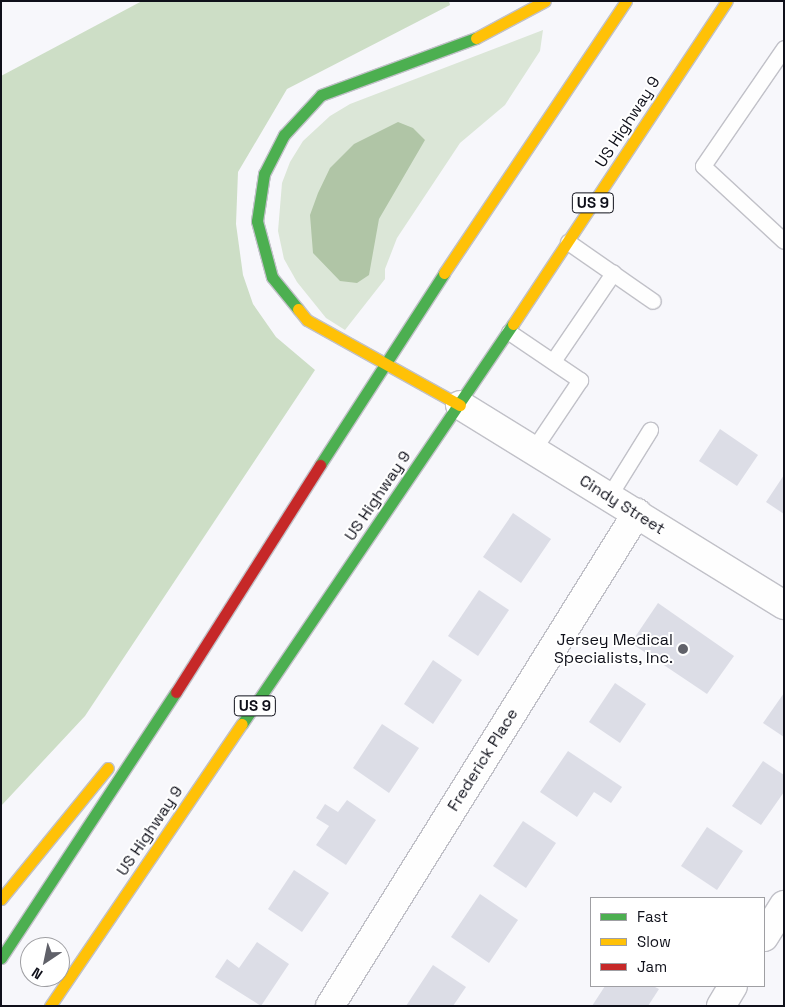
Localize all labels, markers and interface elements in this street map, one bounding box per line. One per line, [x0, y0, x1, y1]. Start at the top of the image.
street label: US Highway 9 [592, 73, 664, 171]
road number: US 9 [572, 190, 614, 216]
street label: US Highway 9 [341, 447, 415, 545]
street label: Cindy Street [576, 471, 668, 539]
place label: Jersey Medical Specialists, Inc. [554, 630, 673, 668]
marker: Jersey Medical Specialists, Inc. [677, 643, 689, 655]
road number: US 9 [234, 694, 276, 718]
street label: Frederick Place [444, 705, 522, 815]
street label: US Highway 9 [113, 782, 187, 880]
legend [590, 897, 765, 987]
text: Fast [637, 907, 668, 926]
text: Slow [637, 932, 671, 951]
north arrow [20, 937, 70, 987]
text: Jam [637, 957, 667, 976]
text: N [28, 964, 46, 984]

